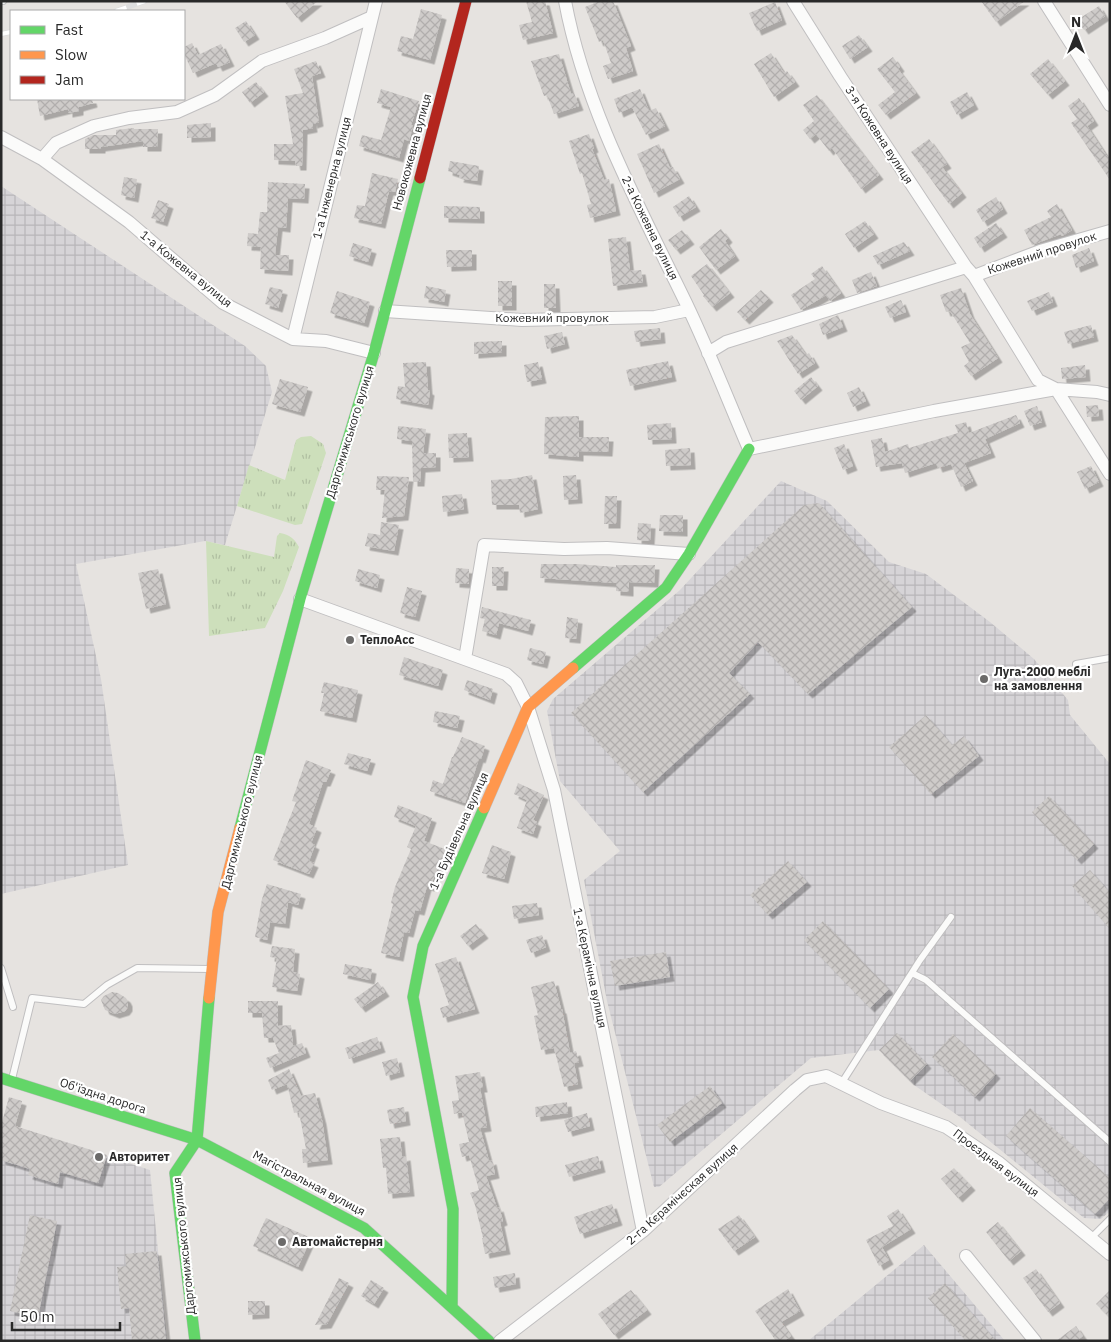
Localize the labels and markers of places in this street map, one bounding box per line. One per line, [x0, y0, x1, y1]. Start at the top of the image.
place label: ТеплоАсс [360, 632, 415, 647]
marker: ТеплоАсс [344, 634, 356, 646]
place label: Луга-2000 меблі на замовлення [994, 664, 1091, 693]
marker: Луга-2000 меблі на замовлення [978, 673, 990, 685]
place label: Авторитет [109, 1149, 170, 1164]
marker: Авторитет [93, 1151, 105, 1163]
place label: Автомайстерня [292, 1234, 383, 1249]
marker: Автомайстерня [276, 1236, 288, 1248]

